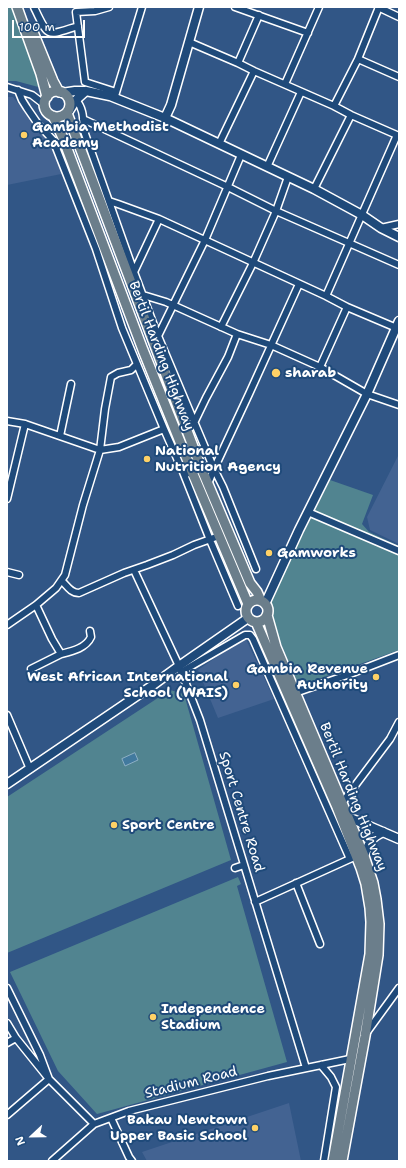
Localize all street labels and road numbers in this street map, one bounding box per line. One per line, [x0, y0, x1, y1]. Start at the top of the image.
street label: Bertil Harding Highway [125, 279, 197, 433]
street label: Bertil Harding Highway [315, 720, 391, 874]
street label: Sport Centre Road [215, 750, 267, 874]
street label: Stadium Road [143, 1063, 239, 1103]

